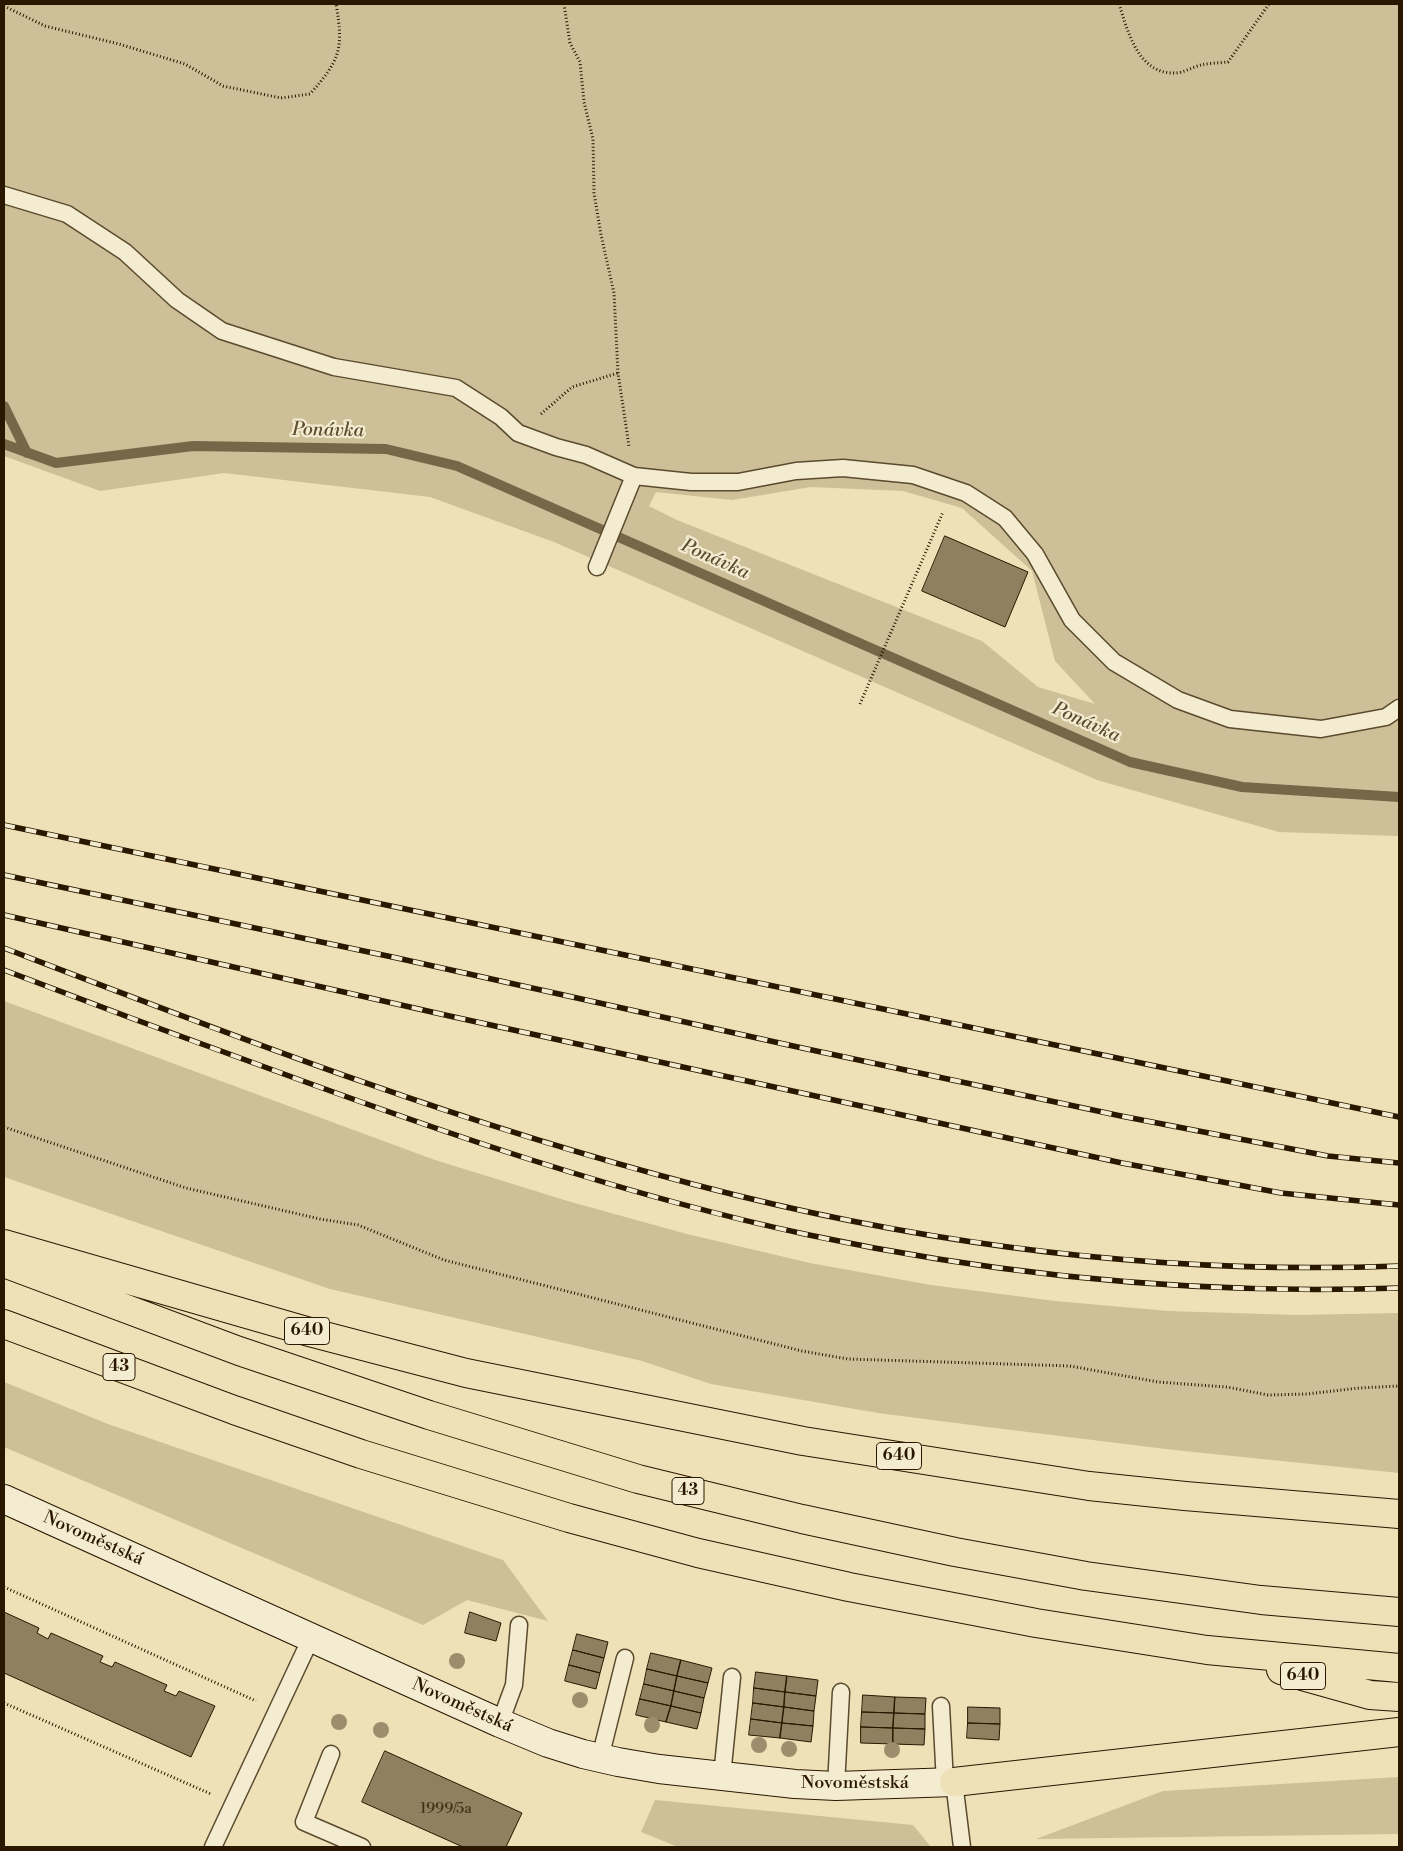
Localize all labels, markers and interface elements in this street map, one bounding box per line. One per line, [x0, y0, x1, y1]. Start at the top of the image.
water label: Ponávka [292, 419, 364, 443]
water label: Ponávka [678, 535, 752, 585]
water label: Ponávka [1049, 698, 1123, 748]
road number: 640 [284, 1318, 330, 1344]
road number: 43 [103, 1354, 135, 1380]
road number: 640 [876, 1442, 922, 1470]
road number: 43 [672, 1478, 704, 1504]
street label: Novoměstská [39, 1507, 147, 1571]
road number: 640 [1280, 1662, 1326, 1690]
street label: Novoměstská [408, 1674, 516, 1738]
street label: Novoměstská [801, 1773, 909, 1795]
house number: 1999/5a [420, 1800, 472, 1818]

